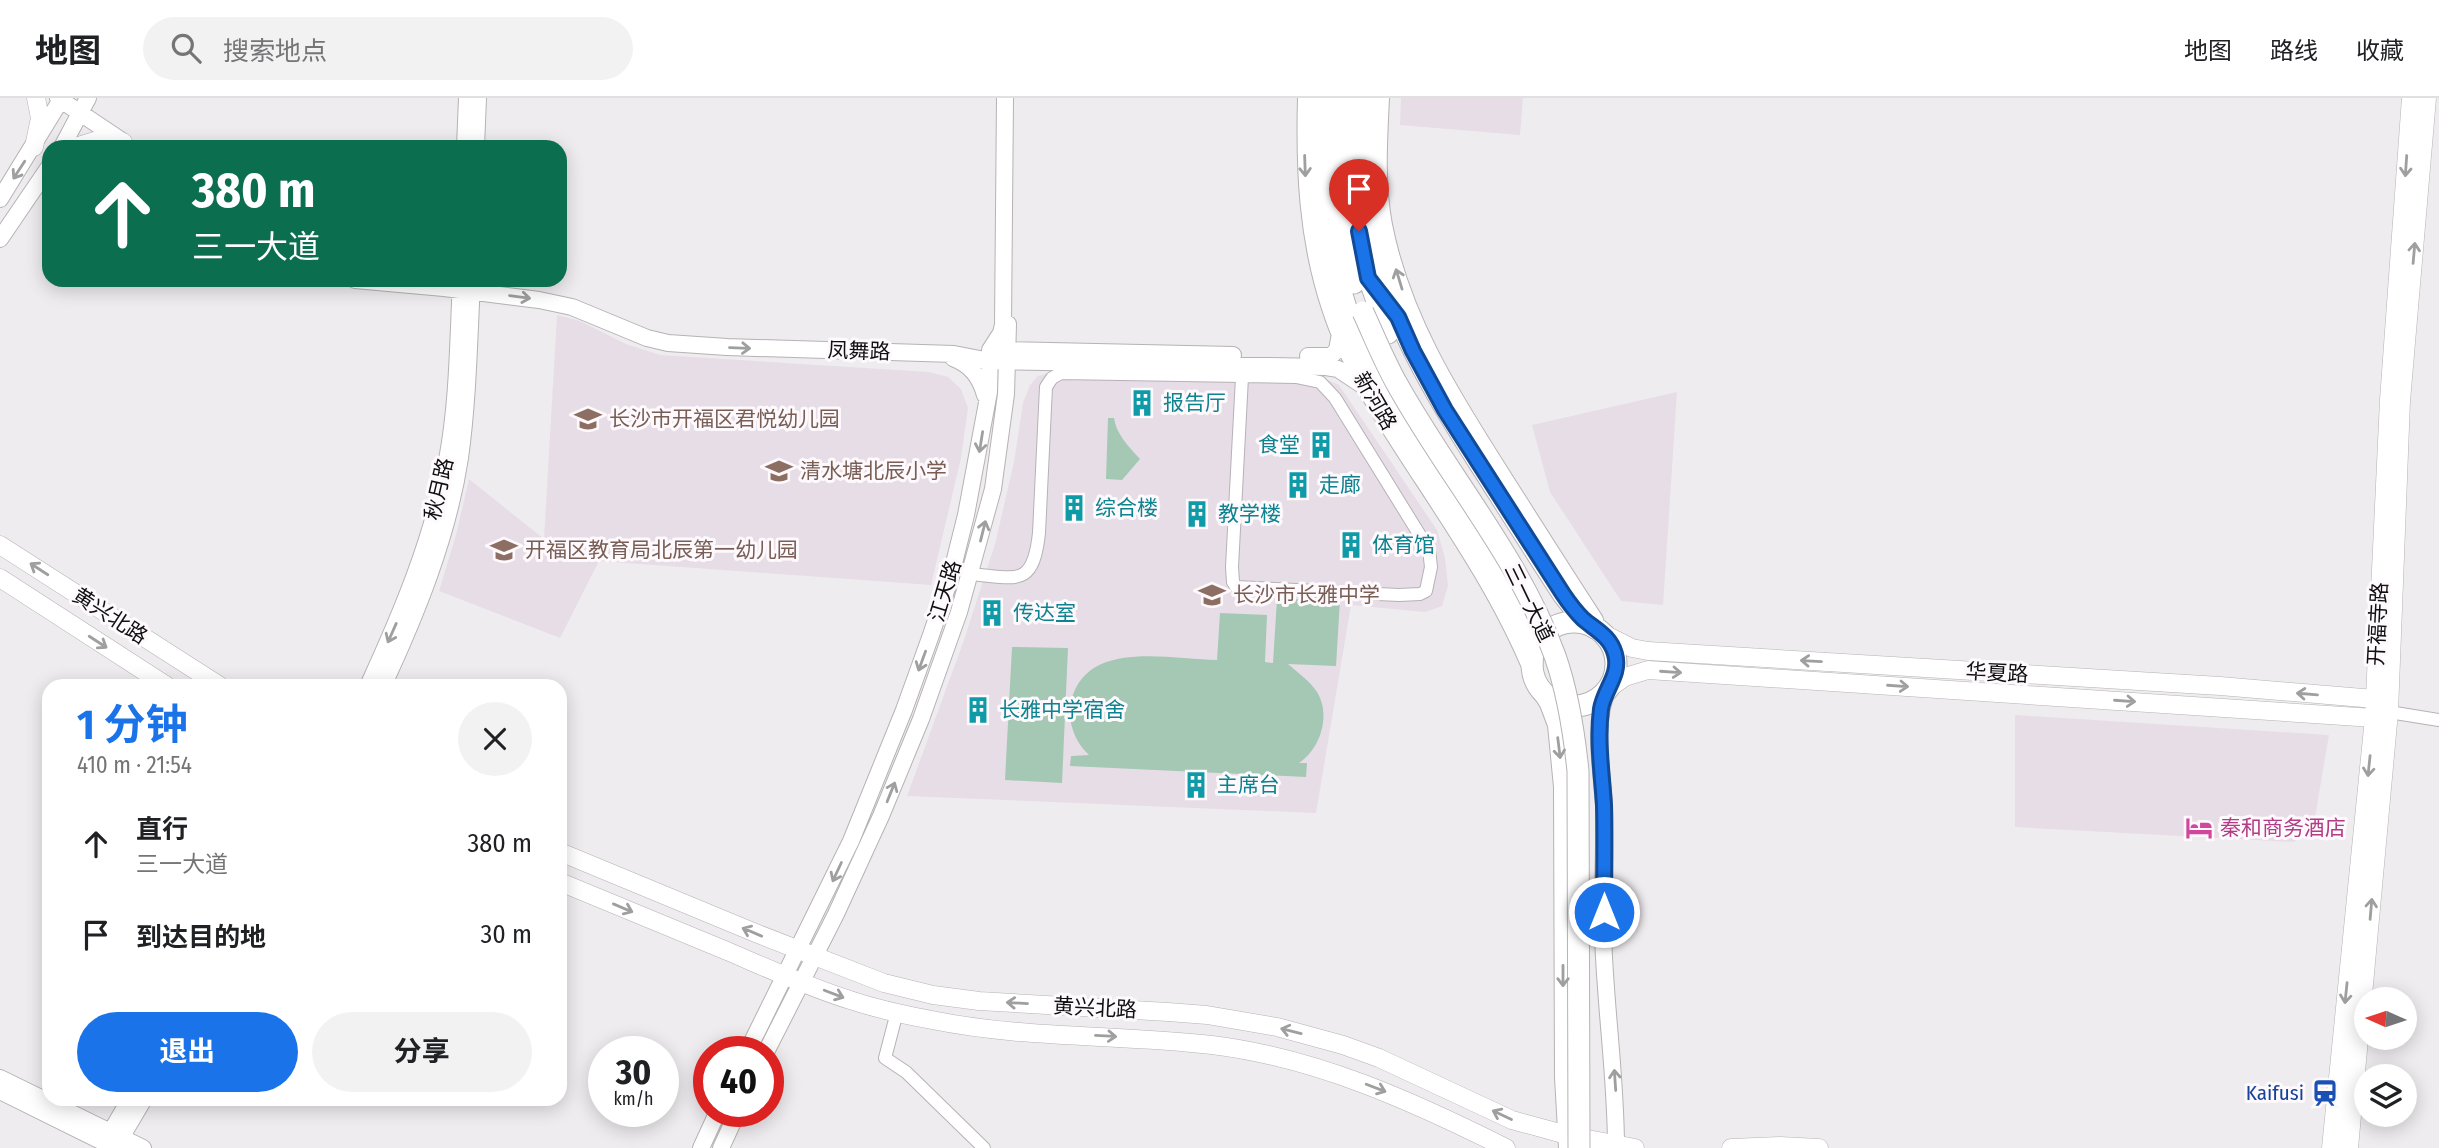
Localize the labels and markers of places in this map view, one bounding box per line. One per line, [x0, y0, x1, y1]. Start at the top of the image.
pin [1329, 159, 1389, 231]
building icon: 报告厅 [1127, 388, 1157, 418]
place label: 报告厅 [1163, 390, 1226, 416]
school or university icon: 长沙市开福区君悦幼儿园 [573, 404, 603, 434]
place label: 长沙市开福区君悦幼儿园 [609, 406, 840, 432]
building icon: 食堂 [1306, 430, 1336, 460]
place label: 食堂 [1258, 432, 1300, 458]
school or university icon: 清水塘北辰小学 [764, 456, 794, 486]
place label: 清水塘北辰小学 [800, 458, 947, 484]
building icon: 走廊 [1283, 470, 1313, 500]
place label: 走廊 [1319, 472, 1361, 498]
building icon: 综合楼 [1059, 493, 1089, 523]
place label: 综合楼 [1095, 495, 1158, 521]
building icon: 教学楼 [1182, 499, 1212, 529]
place label: 教学楼 [1218, 501, 1281, 527]
building icon: 体育馆 [1336, 530, 1366, 560]
place label: 体育馆 [1372, 532, 1435, 558]
school or university icon: 开福区教育局北辰第一幼儿园 [489, 535, 519, 565]
place label: 开福区教育局北辰第一幼儿园 [525, 537, 798, 563]
school or university icon: 长沙市长雅中学 [1197, 580, 1227, 610]
place label: 长沙市长雅中学 [1233, 582, 1380, 608]
building icon: 传达室 [977, 598, 1007, 628]
place label: 传达室 [1013, 600, 1076, 626]
building icon: 长雅中学宿舍 [963, 695, 993, 725]
place label: 长雅中学宿舍 [999, 697, 1125, 723]
building icon: 主席台 [1181, 770, 1211, 800]
place label: 主席台 [1217, 772, 1280, 798]
hotel icon: 秦和商务酒店 [2184, 813, 2214, 843]
place label: 秦和商务酒店 [2220, 815, 2346, 841]
station icon: Kaifusi [2310, 1078, 2340, 1108]
place label: Kaifusi [2246, 1080, 2304, 1106]

